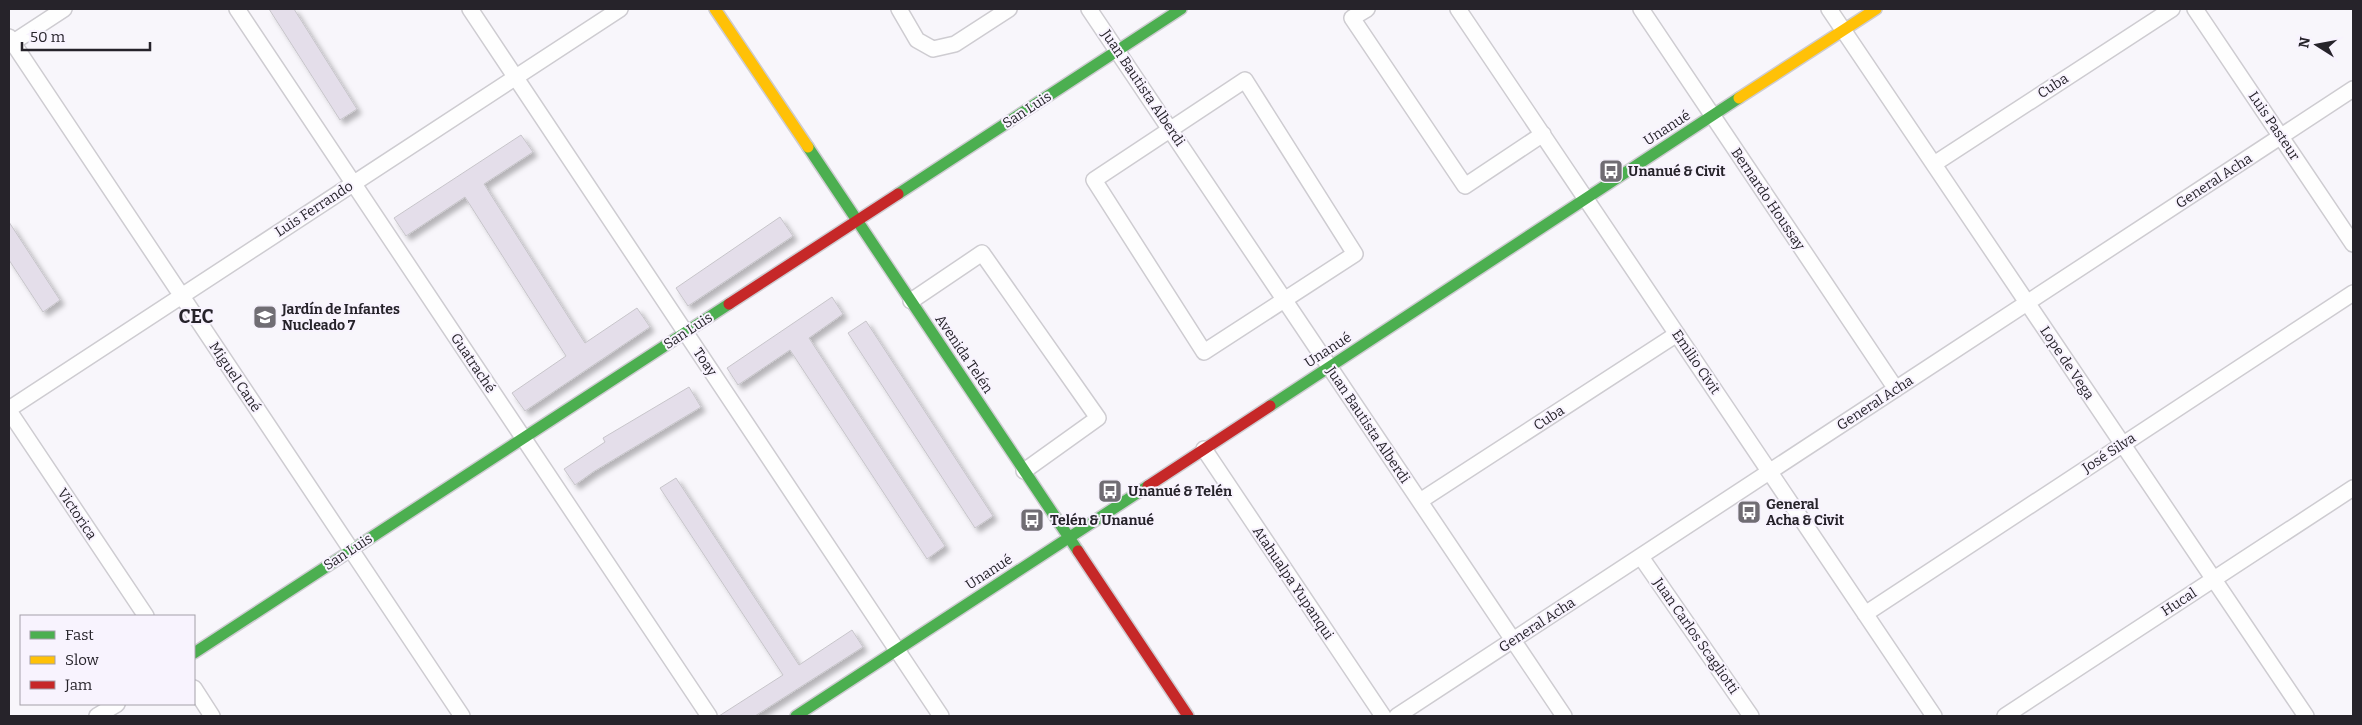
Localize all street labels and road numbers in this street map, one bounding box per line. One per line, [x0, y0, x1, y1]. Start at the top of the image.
street label: Juan Bautista Alberdi [1097, 26, 1188, 149]
street label: Cuba [2034, 70, 2072, 102]
street label: San Luis [1000, 88, 1054, 132]
street label: Luis Pasteur [2245, 88, 2303, 164]
street label: Unanué [1640, 107, 1694, 149]
street label: Bernardo Houssay [1727, 145, 1809, 254]
street label: General Acha [2173, 150, 2256, 212]
street label: Luis Ferrando [272, 178, 356, 240]
street label: San Luis [661, 309, 715, 353]
street label: Avenida Telén [931, 311, 997, 397]
street label: Lope de Vega [2036, 323, 2098, 403]
street label: Emilio Civit [1668, 326, 1724, 398]
street label: Unanué [1301, 329, 1355, 371]
street label: Guatraché [447, 330, 499, 396]
street label: Miguel Cané [205, 339, 265, 415]
street label: Toay [690, 345, 721, 380]
street label: Juan Bautista Alberdi [1322, 363, 1413, 486]
street label: General Acha [1834, 372, 1917, 434]
street label: Cuba [1530, 402, 1568, 434]
street label: José Silva [2078, 429, 2139, 477]
street label: Victorica [54, 485, 100, 543]
street label: Atahualpa Yupanqui [1249, 523, 1337, 643]
street label: San Luis [321, 530, 375, 574]
street label: Unanué [962, 551, 1016, 593]
street label: Juan Carlos Scagliotti [1649, 574, 1742, 697]
street label: Hucal [2158, 584, 2200, 620]
street label: General Acha [1496, 594, 1579, 656]

